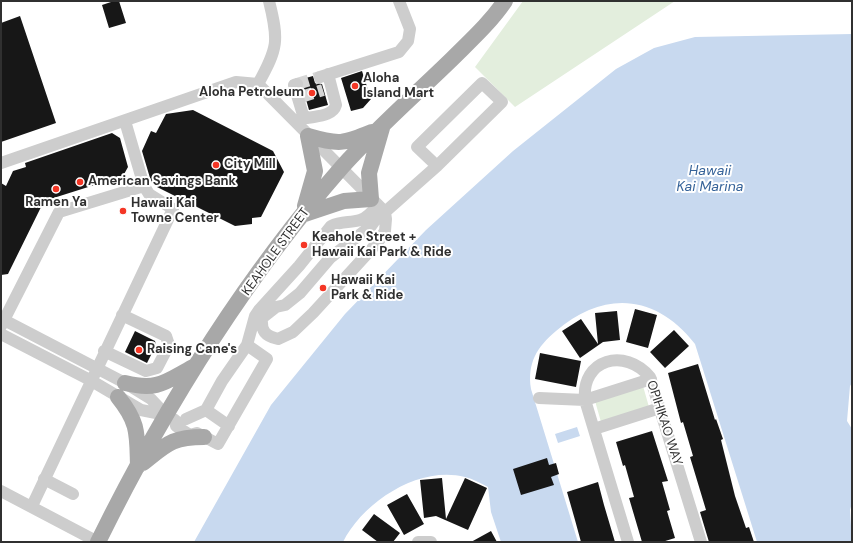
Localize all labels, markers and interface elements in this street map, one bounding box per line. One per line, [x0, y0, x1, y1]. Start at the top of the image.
place label: Aloha Island Mart [363, 71, 434, 102]
marker: Aloha Island Mart [350, 81, 360, 91]
place label: Aloha Petroleum [199, 85, 304, 101]
marker: Aloha Petroleum [307, 88, 317, 98]
place label: City Mill [224, 157, 276, 173]
marker: City Mill [211, 160, 221, 170]
water label: Hawaii Kai Marina [677, 163, 743, 196]
place label: American Savings Bank [88, 174, 236, 190]
marker: American Savings Bank [75, 177, 85, 187]
marker: Ramen Ya [51, 184, 61, 194]
place label: Ramen Ya [25, 195, 87, 211]
place label: Hawaii Kai Towne Center [131, 196, 219, 227]
street label: KEAHOLE STREET [239, 205, 313, 299]
marker: Hawaii Kai Towne Center [118, 206, 128, 216]
place label: Keahole Street + Hawaii Kai Park & Ride [312, 230, 452, 261]
marker: Keahole Street + Hawaii Kai Park & Ride [299, 240, 309, 250]
place label: Hawaii Kai Park & Ride [331, 273, 403, 304]
marker: Hawaii Kai Park & Ride [318, 283, 328, 293]
place label: Raising Cane's [147, 342, 237, 358]
marker: Raising Cane's [134, 345, 144, 355]
street label: OPIHIKAO WAY [643, 378, 685, 468]

